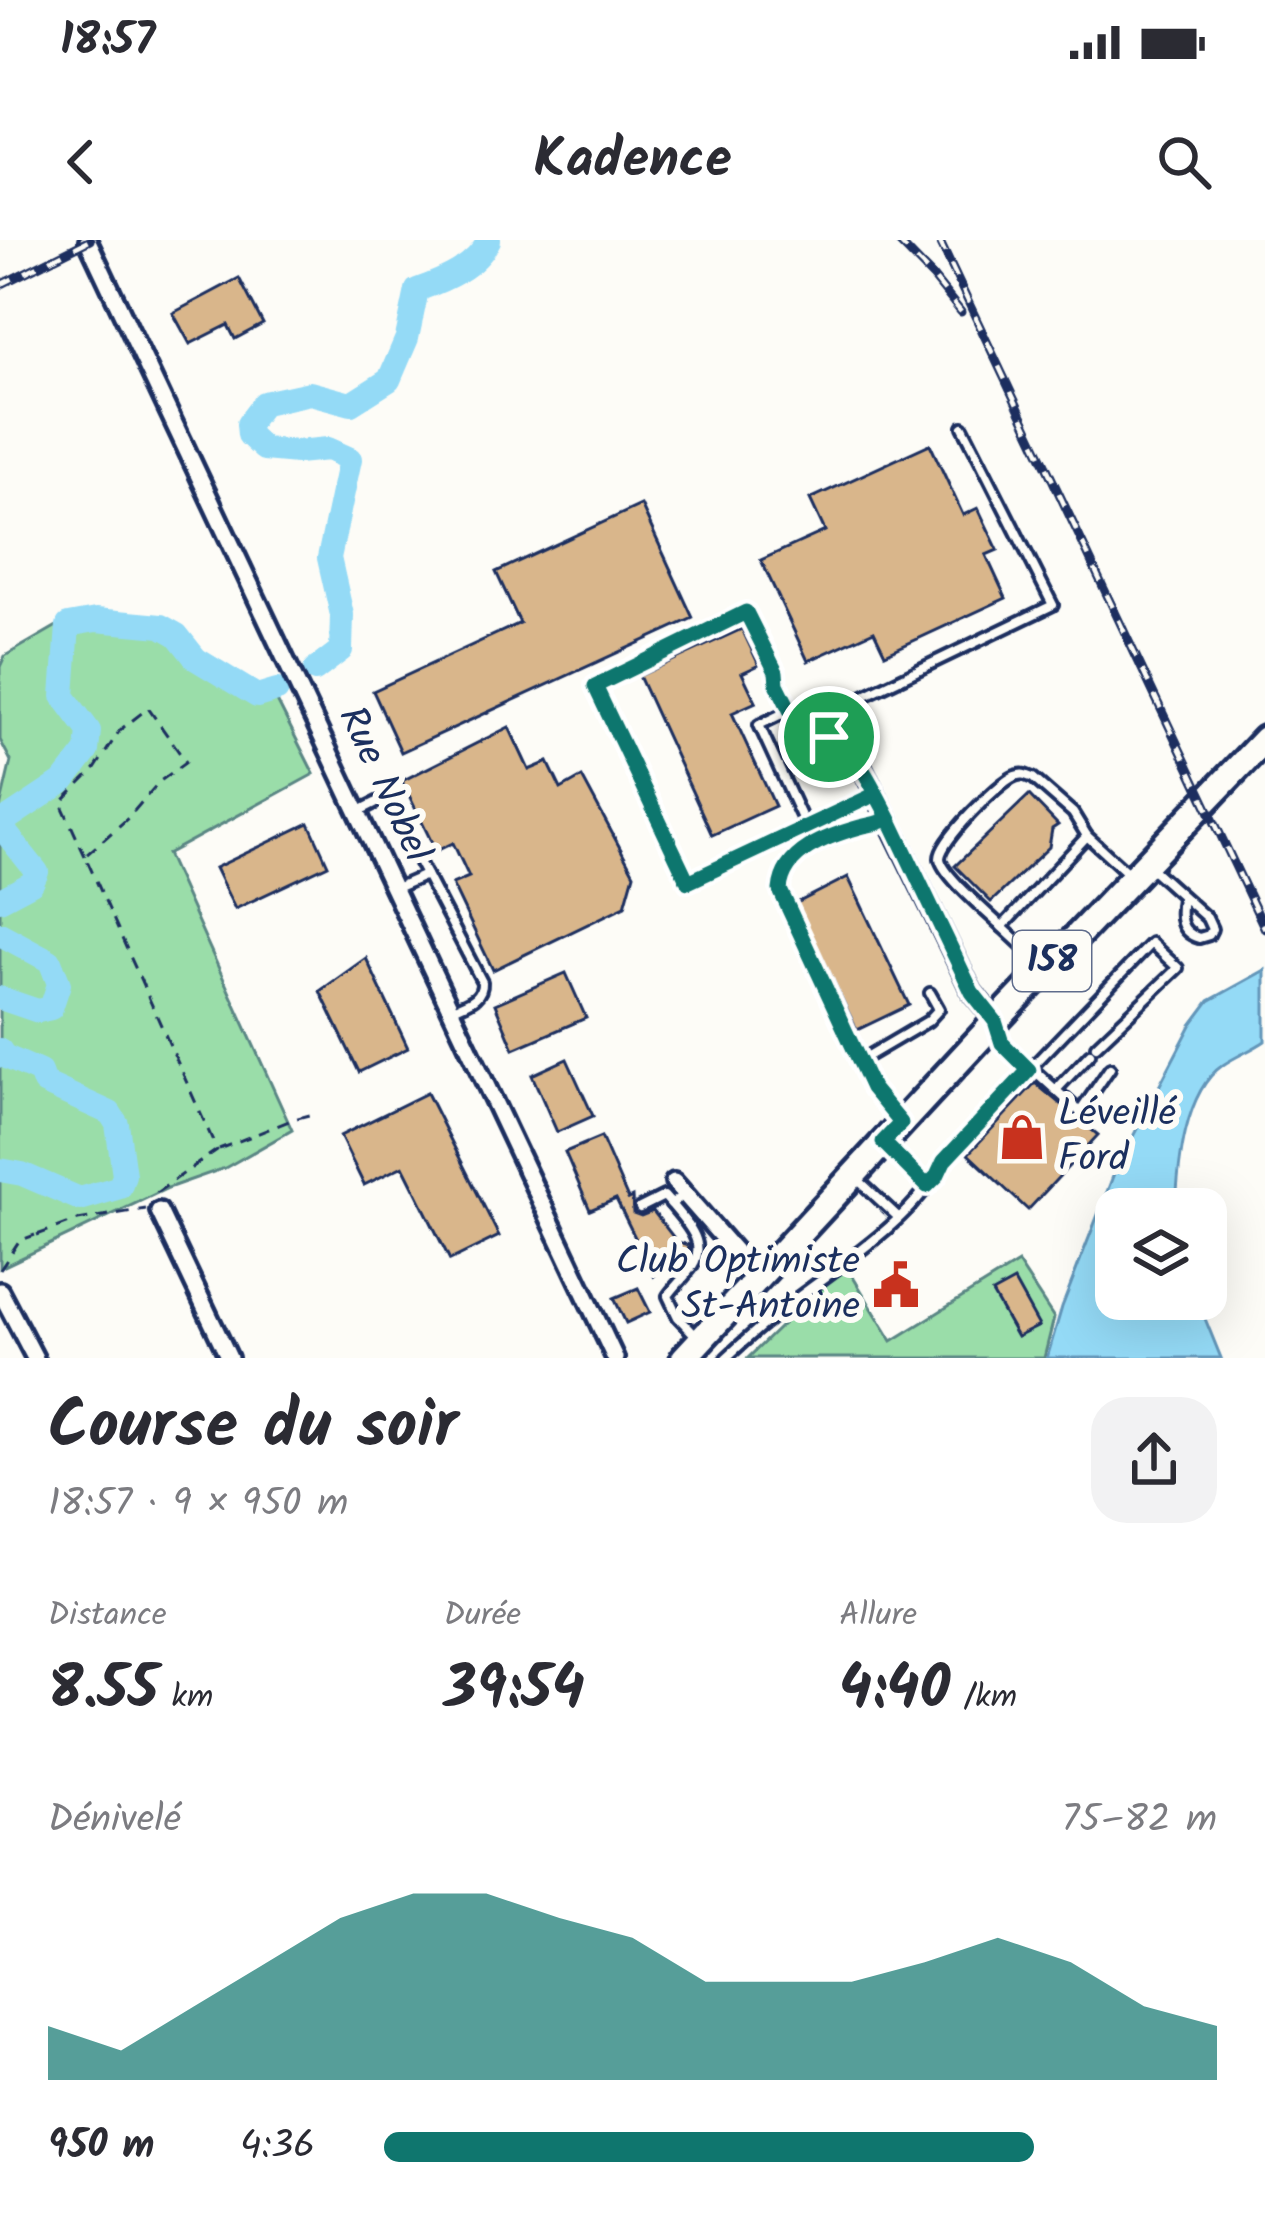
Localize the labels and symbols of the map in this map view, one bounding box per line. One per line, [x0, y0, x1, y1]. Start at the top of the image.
pin [778, 686, 880, 788]
street label: Rue Nobel [320, 697, 446, 873]
road number: 158 [1013, 931, 1091, 991]
place label: Léveillé Ford [1058, 1084, 1178, 1191]
shop icon: Léveillé Ford [997, 1112, 1047, 1162]
place label: Club Optimiste St-Antoine [616, 1232, 860, 1339]
public building icon: Club Optimiste St-Antoine [871, 1260, 921, 1310]

